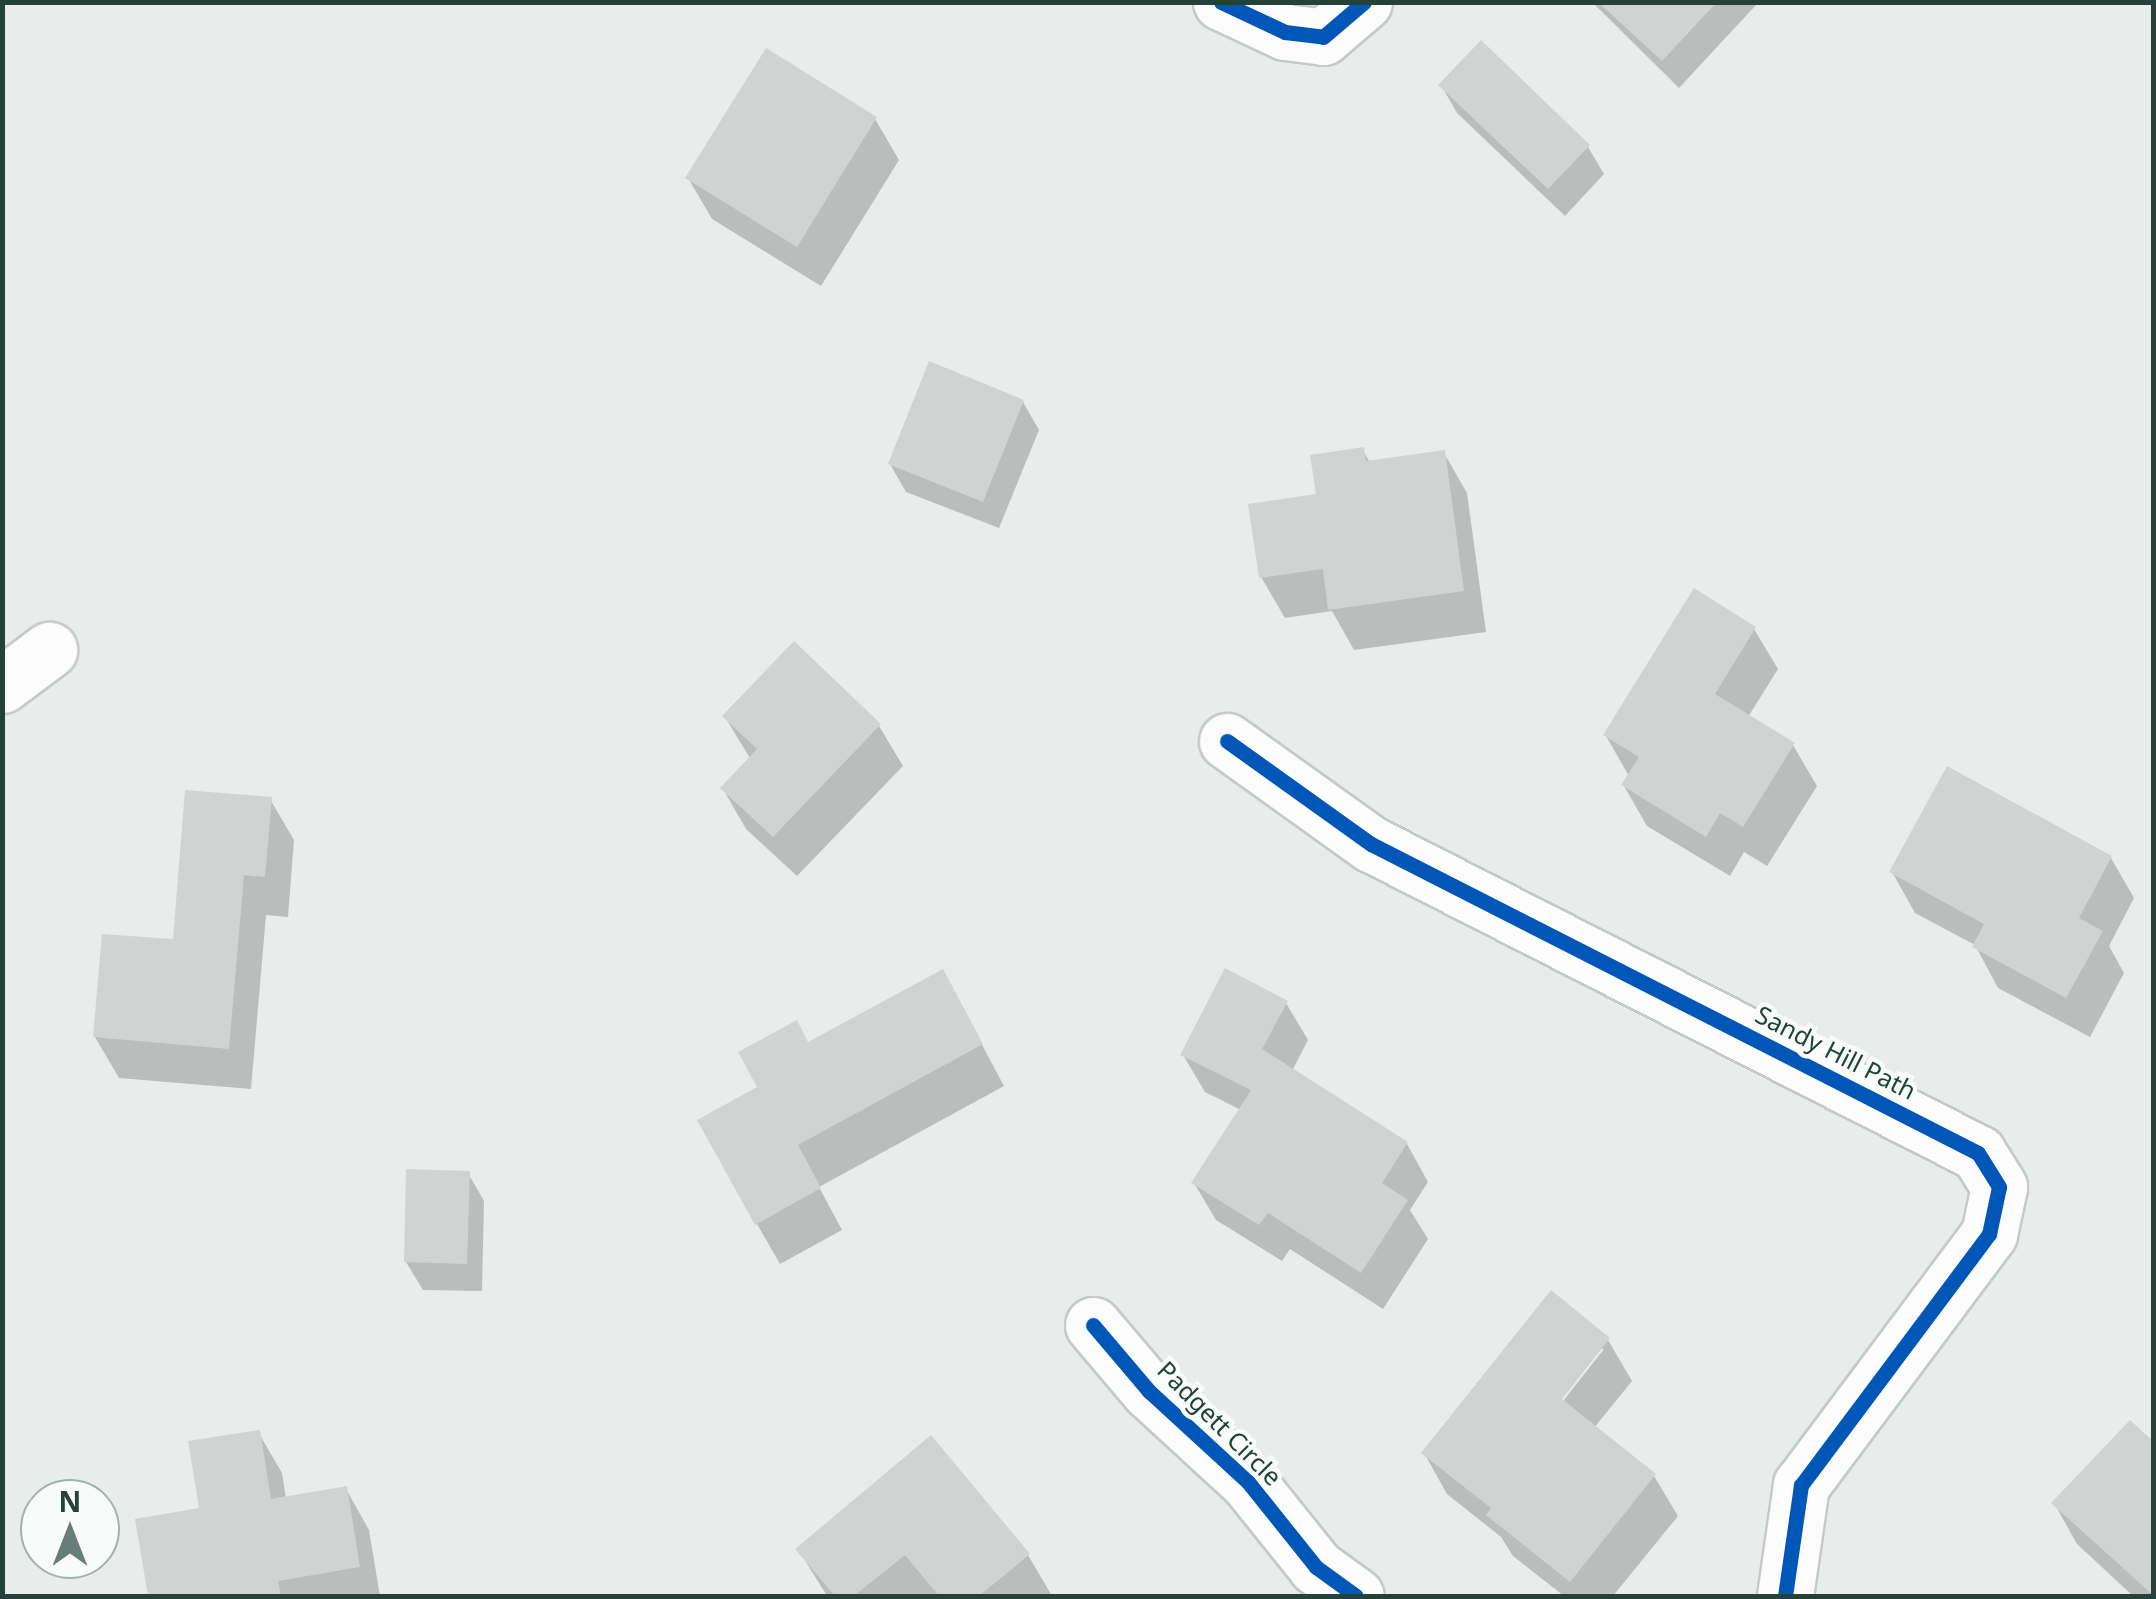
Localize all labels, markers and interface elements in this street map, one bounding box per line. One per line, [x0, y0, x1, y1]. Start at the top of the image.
street label: Sandy Hill Path [1751, 999, 1921, 1105]
street label: Padgett Circle [1152, 1355, 1288, 1491]
north arrow [20, 1479, 120, 1579]
text: N [59, 1482, 81, 1520]

